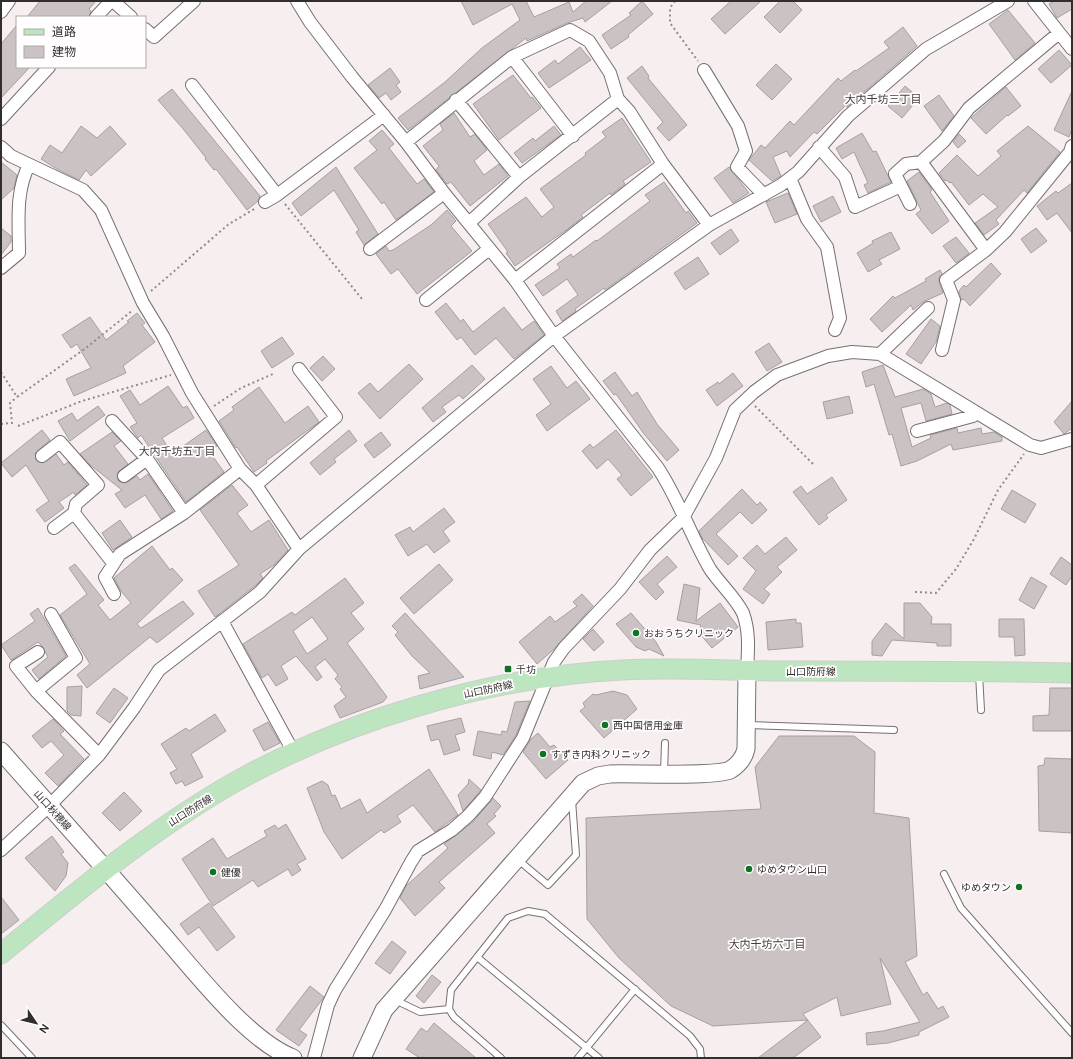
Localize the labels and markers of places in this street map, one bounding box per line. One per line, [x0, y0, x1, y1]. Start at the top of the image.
place label: おおうちクリニック [644, 627, 734, 640]
marker: おおうちクリニック [631, 628, 641, 638]
place label: 千坊 [516, 663, 536, 676]
marker: 千坊 [503, 664, 513, 674]
place label: 西中国信用金庫 [613, 719, 683, 732]
marker: 西中国信用金庫 [600, 720, 610, 730]
place label: すずき内科クリニック [551, 748, 651, 761]
marker: すずき内科クリニック [538, 749, 548, 759]
place label: ゆめタウン山口 [757, 863, 827, 876]
marker: ゆめタウン山口 [744, 864, 754, 874]
place label: 健優 [221, 866, 241, 879]
marker: 健優 [208, 867, 218, 877]
place label: ゆめタウン [961, 881, 1011, 894]
marker: ゆめタウン [1014, 882, 1024, 892]

